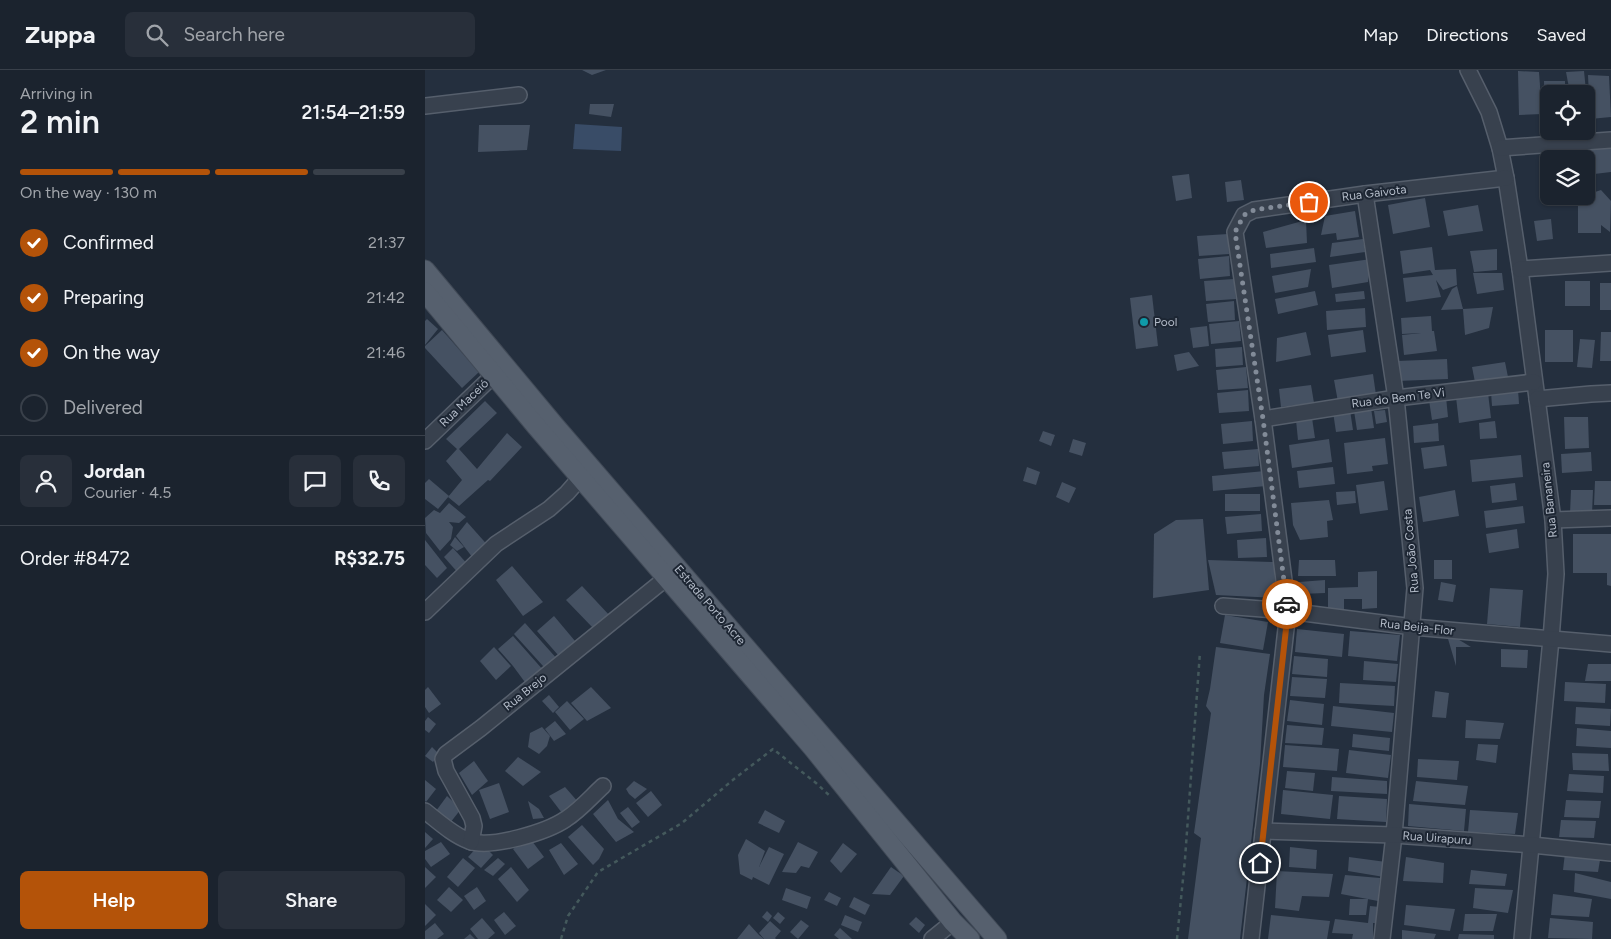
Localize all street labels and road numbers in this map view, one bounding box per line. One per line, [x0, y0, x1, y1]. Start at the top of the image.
street label: Rua Gaivota [1341, 182, 1407, 204]
street label: Rua Maceió [437, 376, 491, 430]
street label: Rua do Bem Te Vi [1351, 385, 1445, 411]
street label: Rua Bananeira [1538, 462, 1560, 538]
street label: Rua João Costa [1400, 508, 1422, 594]
street label: Estrada Porto Acre [672, 562, 749, 648]
street label: Rua Beija-Flor [1379, 616, 1455, 638]
street label: Rua Brejo [501, 670, 549, 714]
street label: Rua Uirapuru [1402, 829, 1472, 847]

